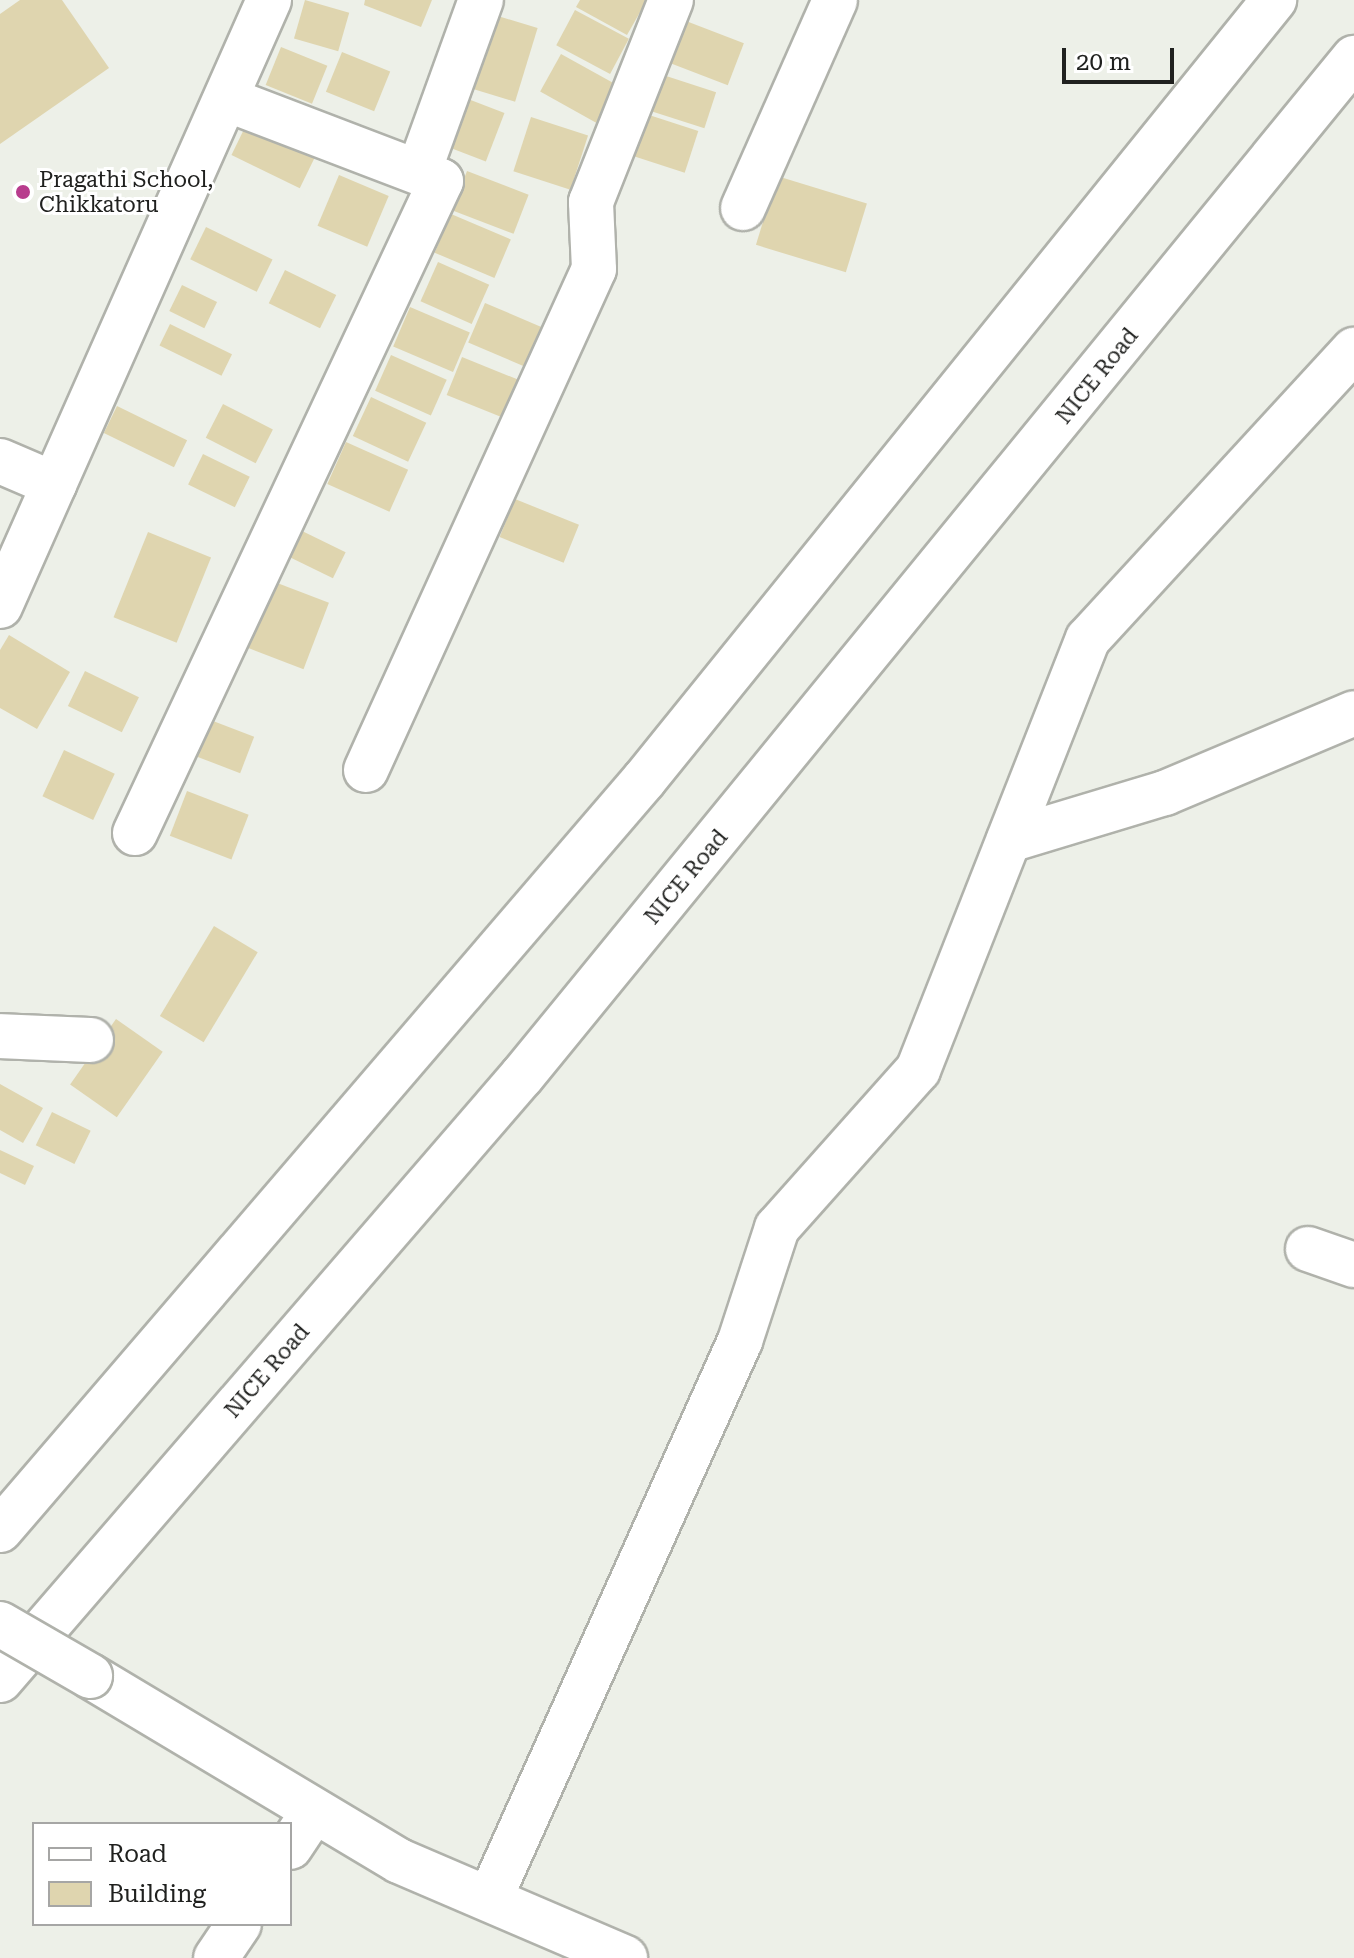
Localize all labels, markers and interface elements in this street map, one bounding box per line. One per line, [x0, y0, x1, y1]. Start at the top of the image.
scale bar [1066, 32, 1178, 82]
text: 20 m [1076, 48, 1131, 76]
place label: Pragathi School, Chikkatoru [39, 166, 213, 218]
marker: Pragathi School, Chikkatoru [14, 183, 32, 201]
street label: NICE Road [1050, 323, 1144, 429]
street label: NICE Road [639, 824, 733, 930]
street label: NICE Road [219, 1319, 315, 1423]
legend [32, 1822, 292, 1926]
text: Road [108, 1840, 167, 1868]
text: Building [108, 1880, 206, 1908]

